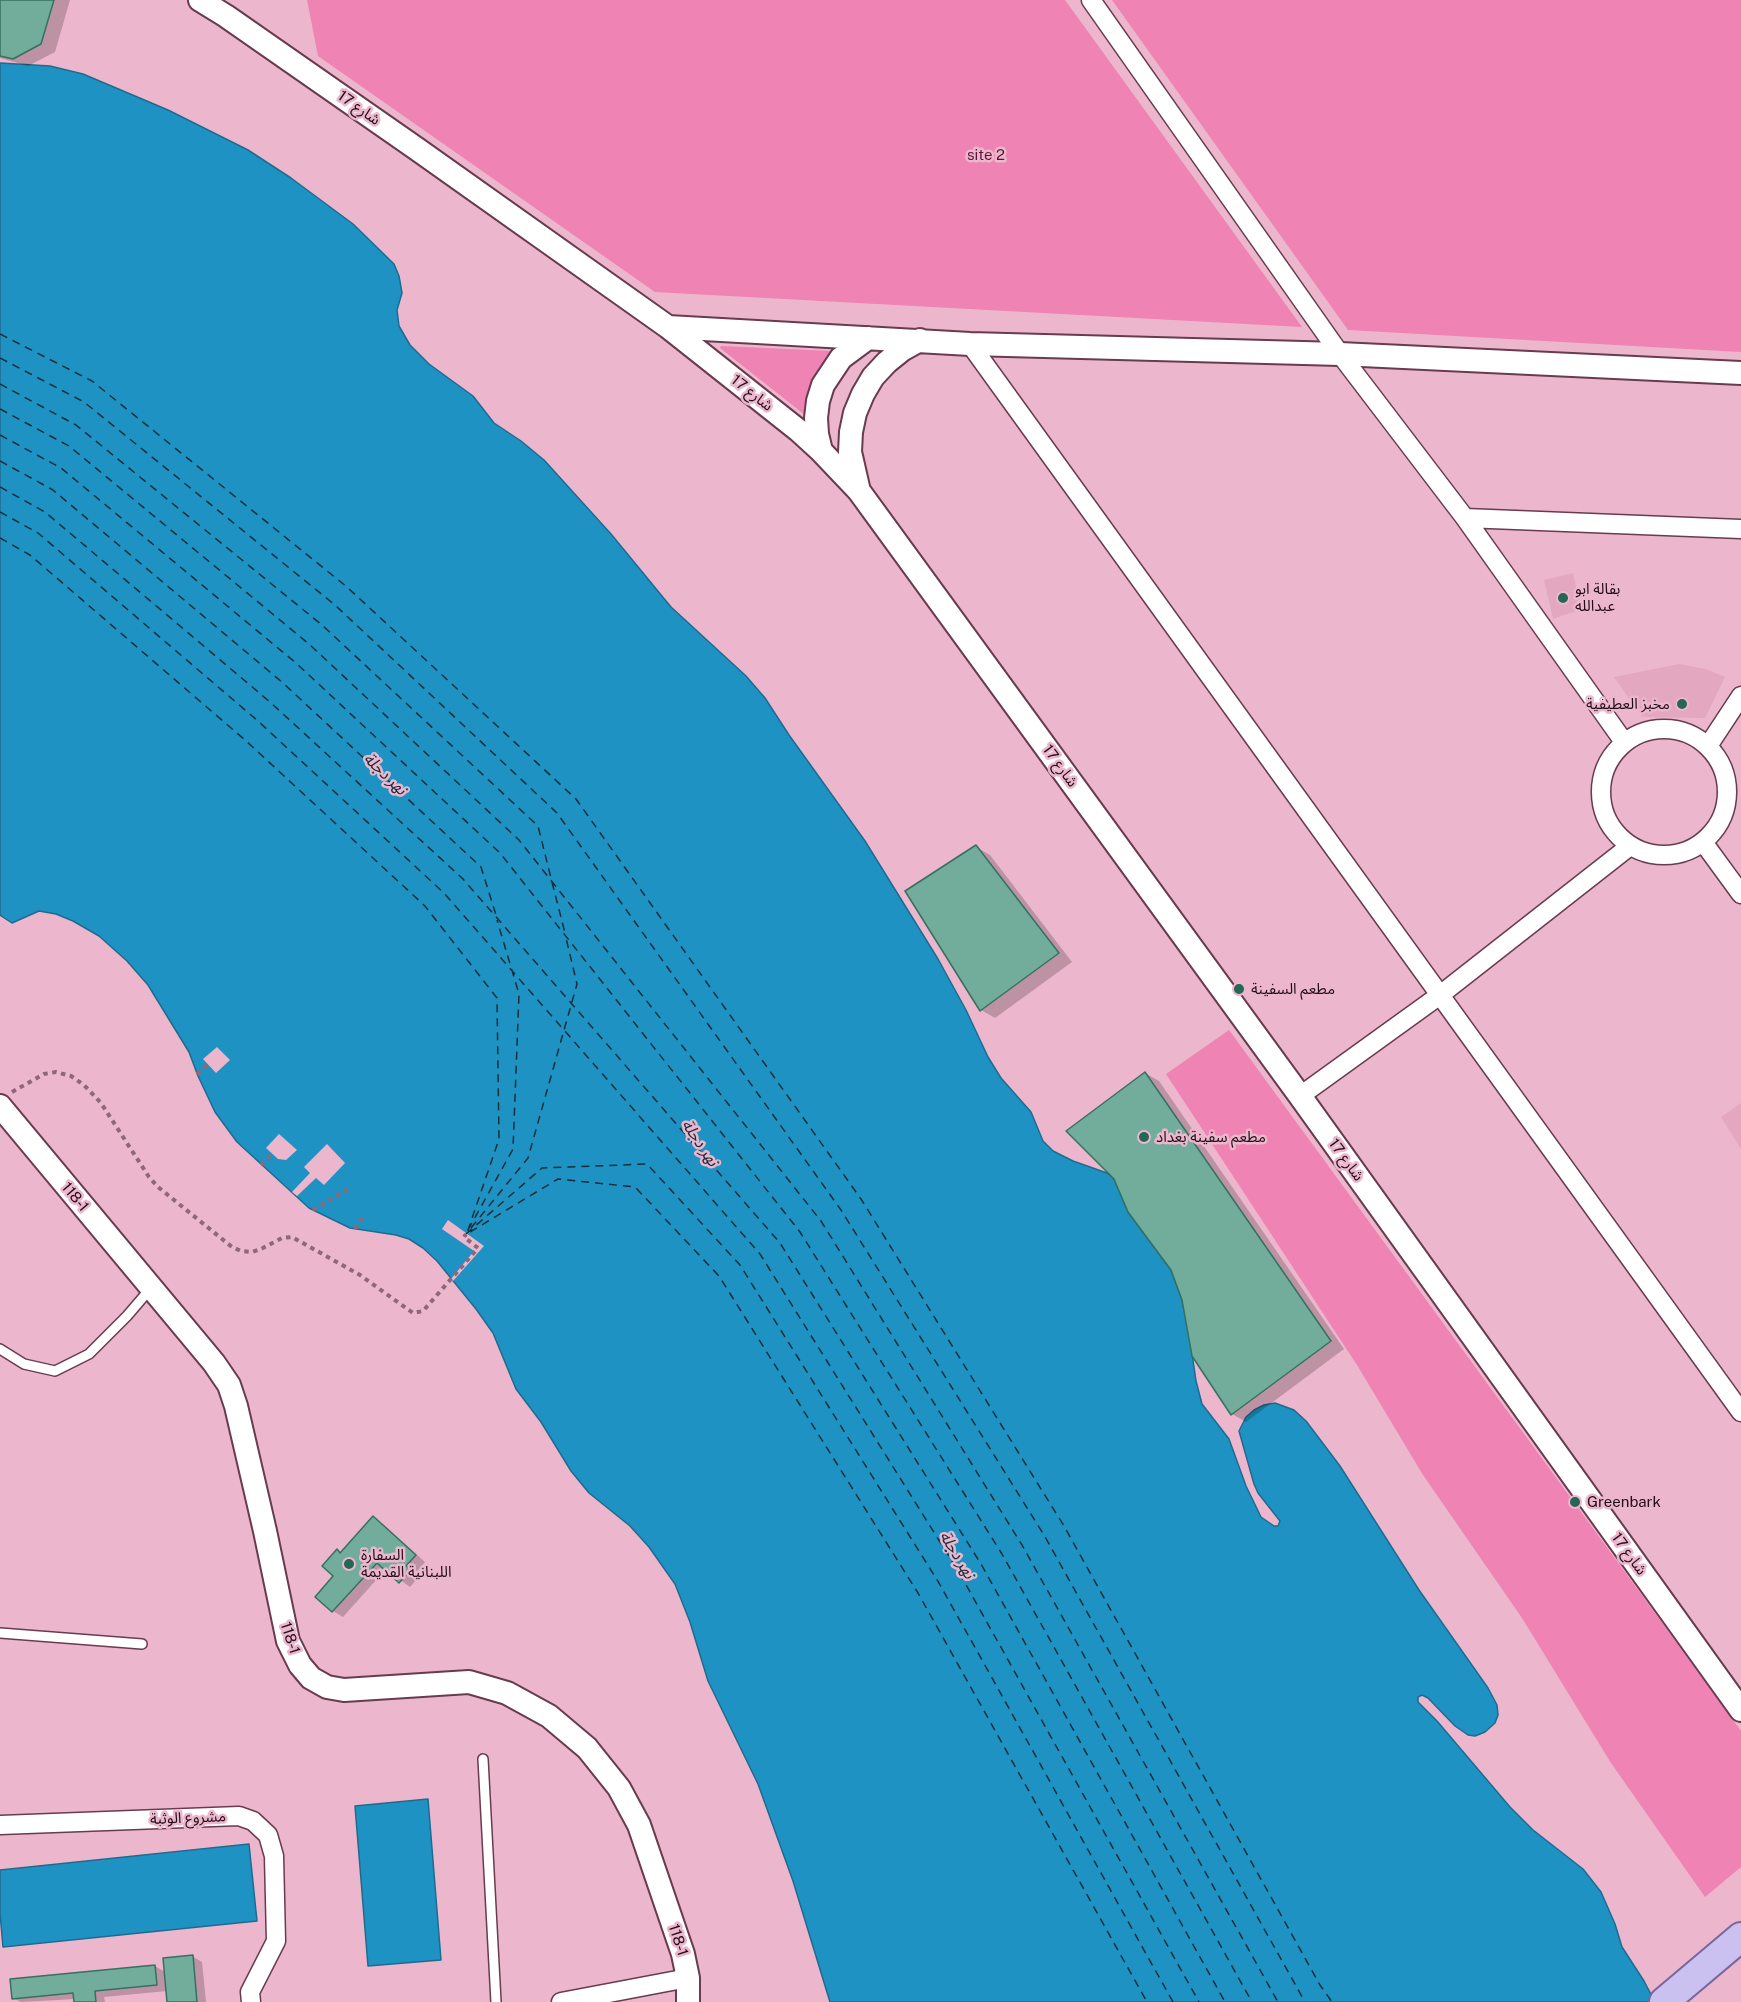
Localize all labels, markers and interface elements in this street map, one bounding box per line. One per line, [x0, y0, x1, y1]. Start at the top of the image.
street label: شارع 17 [334, 87, 384, 129]
park label: site 2 [967, 146, 1005, 164]
street label: شارع 17 [728, 371, 776, 415]
place label: بقالة ابو عبدالله [1575, 580, 1620, 615]
marker: بقالة ابو عبدالله [1556, 591, 1570, 605]
place label: مخبز العطيفية [1586, 695, 1670, 713]
marker: مخبز العطيفية [1675, 697, 1689, 711]
street label: شارع 17 [1039, 741, 1081, 791]
water label: نهر دجلة [360, 749, 410, 799]
place label: مطعم السفينة [1251, 980, 1335, 998]
marker: مطعم السفينة [1232, 982, 1246, 996]
water label: نهر دجلة [677, 1116, 723, 1170]
place label: مطعم سفينة بغداد [1156, 1128, 1266, 1146]
marker: مطعم سفينة بغداد [1137, 1130, 1151, 1144]
street label: شارع 17 [1325, 1135, 1367, 1185]
street label: 118-1 [58, 1179, 92, 1215]
place label: Greenbark [1587, 1493, 1661, 1511]
marker: Greenbark [1568, 1495, 1582, 1509]
water label: نهر دجلة [935, 1528, 979, 1582]
street label: شارع 17 [1608, 1529, 1650, 1579]
place label: السفارة اللبنانية القديمة [361, 1546, 452, 1581]
marker: السفارة اللبنانية القديمة [342, 1557, 356, 1571]
street label: 118-1 [276, 1620, 304, 1656]
street label: مشروع الوثبة [150, 1808, 226, 1828]
street label: 118-1 [664, 1922, 692, 1958]

